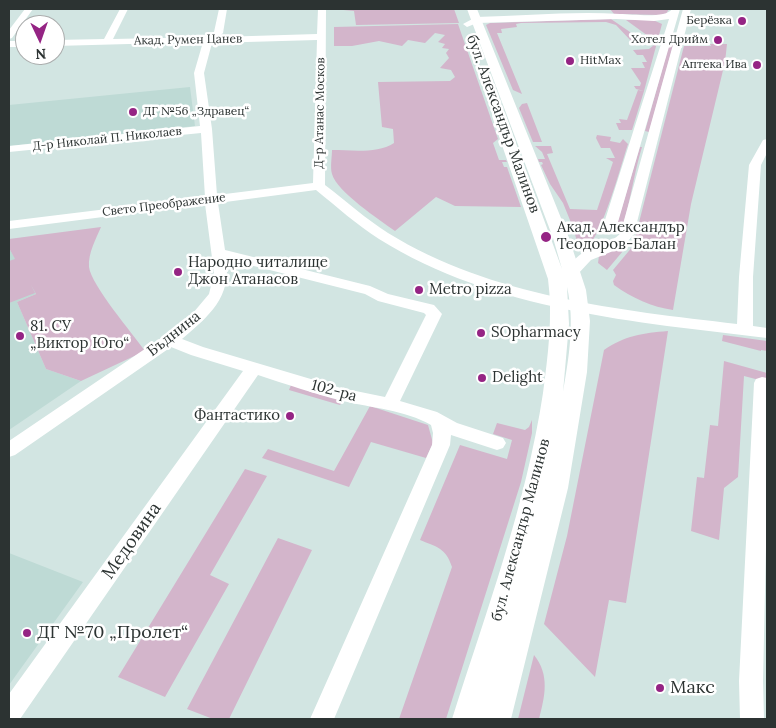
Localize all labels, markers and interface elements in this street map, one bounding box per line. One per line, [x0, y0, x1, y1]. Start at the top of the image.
place label: Берёзка [686, 14, 732, 28]
north arrow [15, 15, 65, 65]
marker: Берёзка [736, 15, 748, 27]
street label: Акад. Румен Цанев [134, 32, 242, 48]
street label: бул. Александър Малинов [462, 33, 544, 215]
place label: Хотел Дрийм [631, 33, 708, 47]
marker: Хотел Дрийм [712, 34, 724, 46]
text: N [35, 45, 47, 63]
place label: HitMax [580, 54, 621, 68]
marker: HitMax [564, 55, 576, 67]
street label: Д-р Атанас Москов [312, 57, 328, 169]
place label: Аптека Ива [682, 58, 747, 72]
marker: Аптека Ива [751, 59, 763, 71]
place label: ДГ №56 „Здравец“ [143, 105, 249, 119]
marker: ДГ №56 „Здравец“ [127, 106, 139, 118]
street label: Д-р Николай П. Николаев [32, 124, 182, 154]
street label: Свето Преображение [101, 190, 227, 220]
place label: Акад. Александър Теодоров-Балан [557, 219, 685, 254]
marker: Акад. Александър Теодоров-Балан [539, 230, 553, 244]
place label: Народно читалище Джон Атанасов [188, 254, 328, 289]
marker: Народно читалище Джон Атанасов [172, 266, 184, 278]
place label: Metro pizza [429, 281, 512, 299]
marker: Metro pizza [413, 284, 425, 296]
street label: Бъднина [144, 308, 204, 360]
place label: 81. СУ „Виктор Юго“ [30, 318, 129, 353]
place label: SOpharmacy [491, 324, 581, 342]
marker: SOpharmacy [475, 327, 487, 339]
marker: 81. СУ „Виктор Юго“ [14, 330, 26, 342]
place label: Delight [492, 369, 543, 387]
marker: Delight [476, 372, 488, 384]
street label: 102-ра [309, 376, 359, 406]
place label: Фантастико [194, 407, 280, 425]
marker: Фантастико [284, 410, 296, 422]
street label: бул. Александър Малинов [488, 437, 554, 623]
street label: Медовина [98, 499, 166, 583]
place label: ДГ №70 „Пролет“ [37, 622, 188, 644]
marker: ДГ №70 „Пролет“ [21, 627, 33, 639]
place label: Макс [670, 677, 715, 699]
marker: Макс [654, 682, 666, 694]

